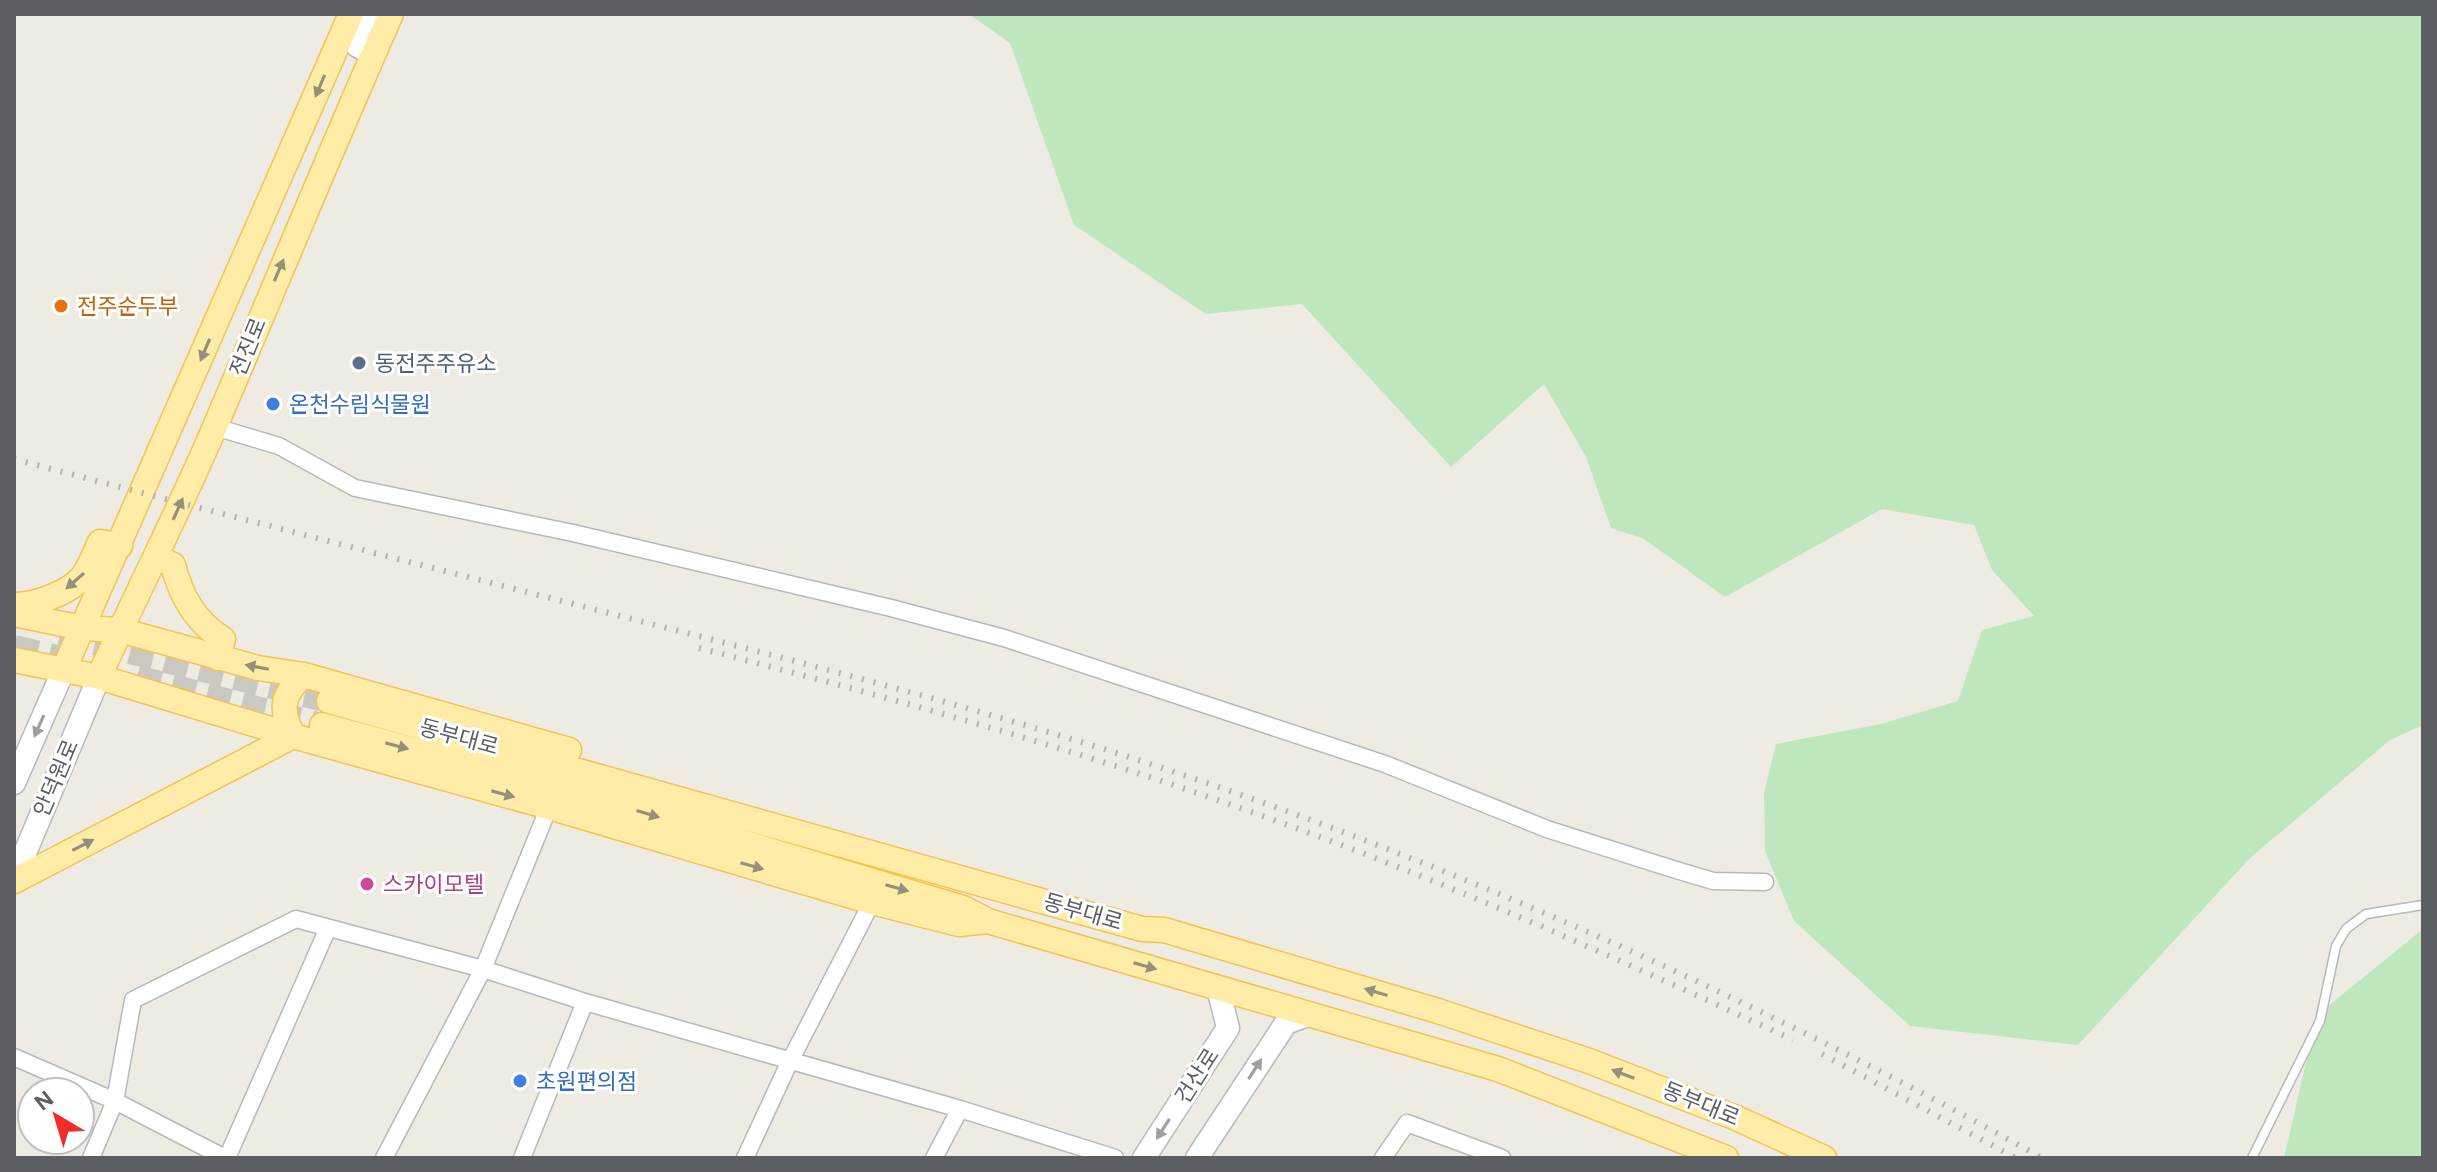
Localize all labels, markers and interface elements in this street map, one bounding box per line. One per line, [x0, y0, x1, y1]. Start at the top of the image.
one-way arrow [313, 74, 326, 97]
one-way arrow [273, 258, 286, 282]
place label: 전주순두부 [77, 292, 178, 321]
marker: 전주순두부 [52, 297, 70, 315]
street label: 전진로 [223, 313, 273, 381]
one-way arrow [198, 338, 212, 362]
place label: 동전주주유소 [375, 349, 496, 378]
marker: 동전주주유소 [350, 354, 368, 372]
place label: 온천수림식물원 [289, 390, 431, 419]
marker: 온천수림식물원 [264, 395, 282, 413]
one-way arrow [171, 498, 185, 521]
one-way arrow [64, 572, 85, 589]
one-way arrow [244, 660, 269, 673]
street label: 동부대로 [416, 713, 502, 761]
one-way arrow [32, 714, 46, 738]
street label: 안덕원로 [27, 735, 85, 821]
one-way arrow [385, 740, 410, 752]
one-way arrow [491, 788, 515, 801]
one-way arrow [636, 808, 660, 821]
one-way arrow [72, 839, 95, 852]
one-way arrow [741, 860, 765, 873]
place label: 스카이모텔 [383, 870, 484, 899]
marker: 스카이모텔 [358, 875, 376, 893]
one-way arrow [886, 882, 910, 895]
street label: 동부대로 [1040, 887, 1126, 937]
one-way arrow [1133, 960, 1157, 973]
one-way arrow [1364, 985, 1388, 998]
street label: 건산로 [1168, 1043, 1226, 1109]
one-way arrow [1248, 1059, 1263, 1080]
place label: 초원편의점 [536, 1067, 637, 1096]
one-way arrow [1611, 1067, 1635, 1080]
marker: 초원편의점 [511, 1072, 529, 1090]
street label: 동부대로 [1658, 1075, 1744, 1133]
north arrow [16, 1076, 96, 1156]
text: N [29, 1084, 59, 1117]
one-way arrow [1156, 1118, 1170, 1140]

